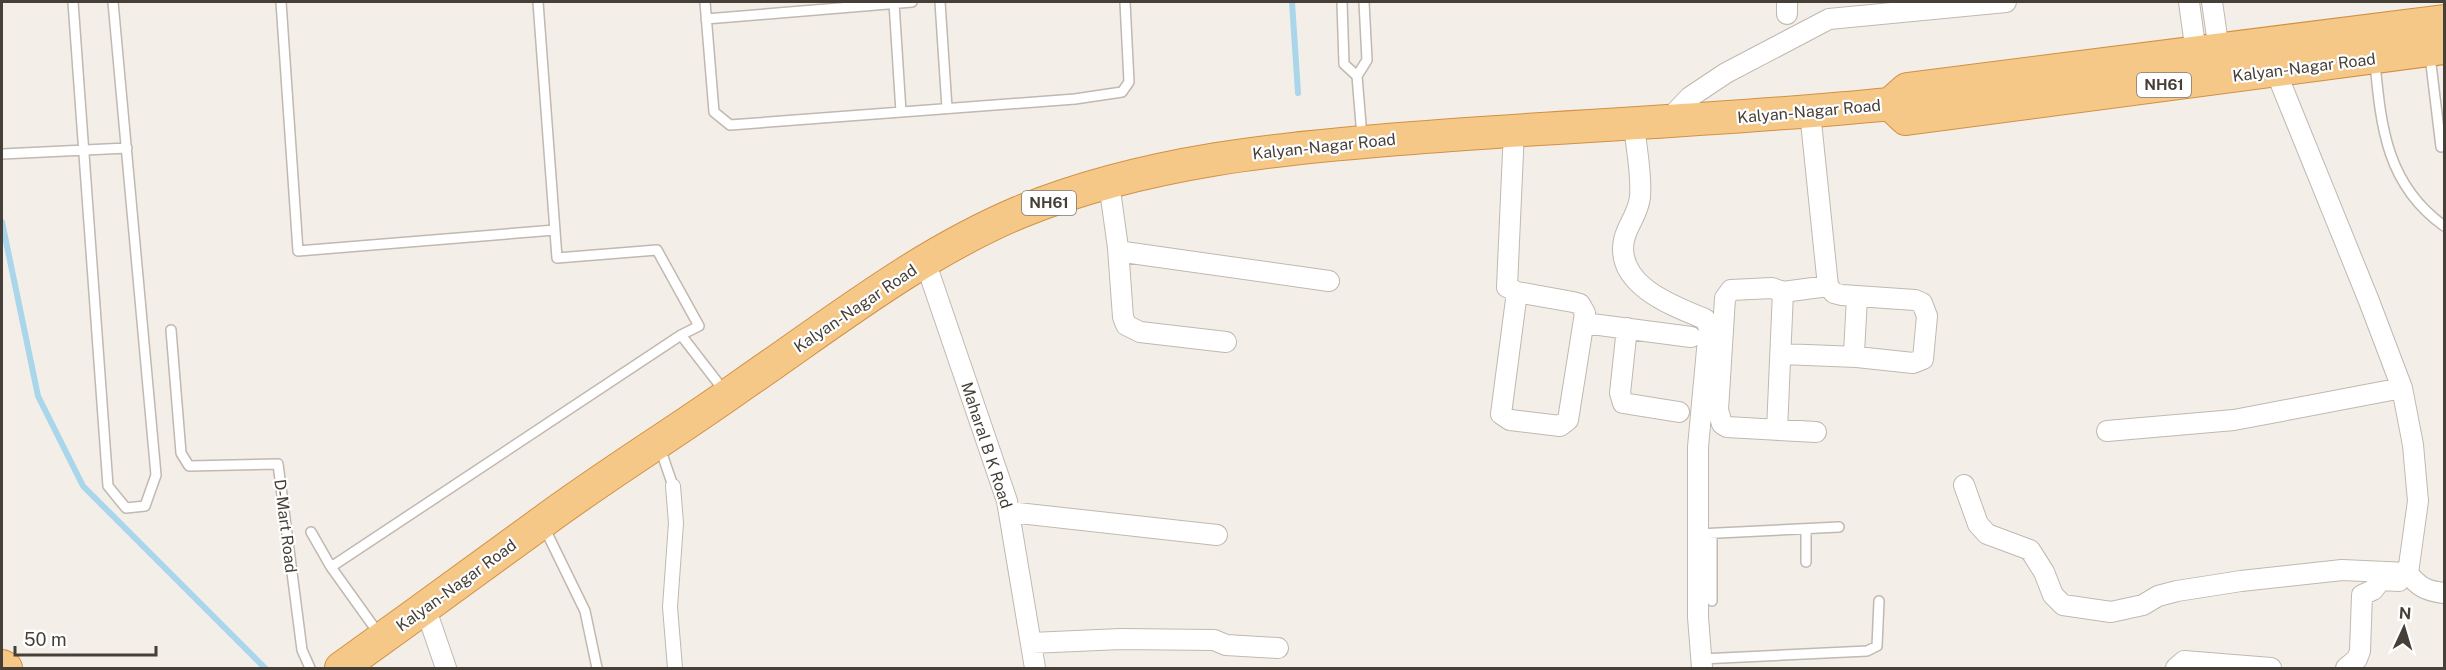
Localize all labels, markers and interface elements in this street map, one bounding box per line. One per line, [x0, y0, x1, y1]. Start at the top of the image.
street label: Kalyan-Nagar Road [2231, 49, 2377, 86]
road number: NH61 [2137, 73, 2191, 97]
street label: Kalyan-Nagar Road [1736, 96, 1882, 127]
street label: Kalyan-Nagar Road [1251, 130, 1397, 163]
road number: NH61 [1022, 191, 1076, 215]
street label: Kalyan-Nagar Road [790, 260, 920, 357]
street label: Maharal B K Road [957, 380, 1016, 511]
street label: D-Mart Road [270, 478, 301, 574]
street label: Kalyan-Nagar Road [392, 535, 520, 635]
north arrow [2374, 598, 2434, 658]
text: N [2398, 604, 2412, 623]
scale bar [15, 619, 156, 657]
text: 50 m [24, 629, 67, 650]

